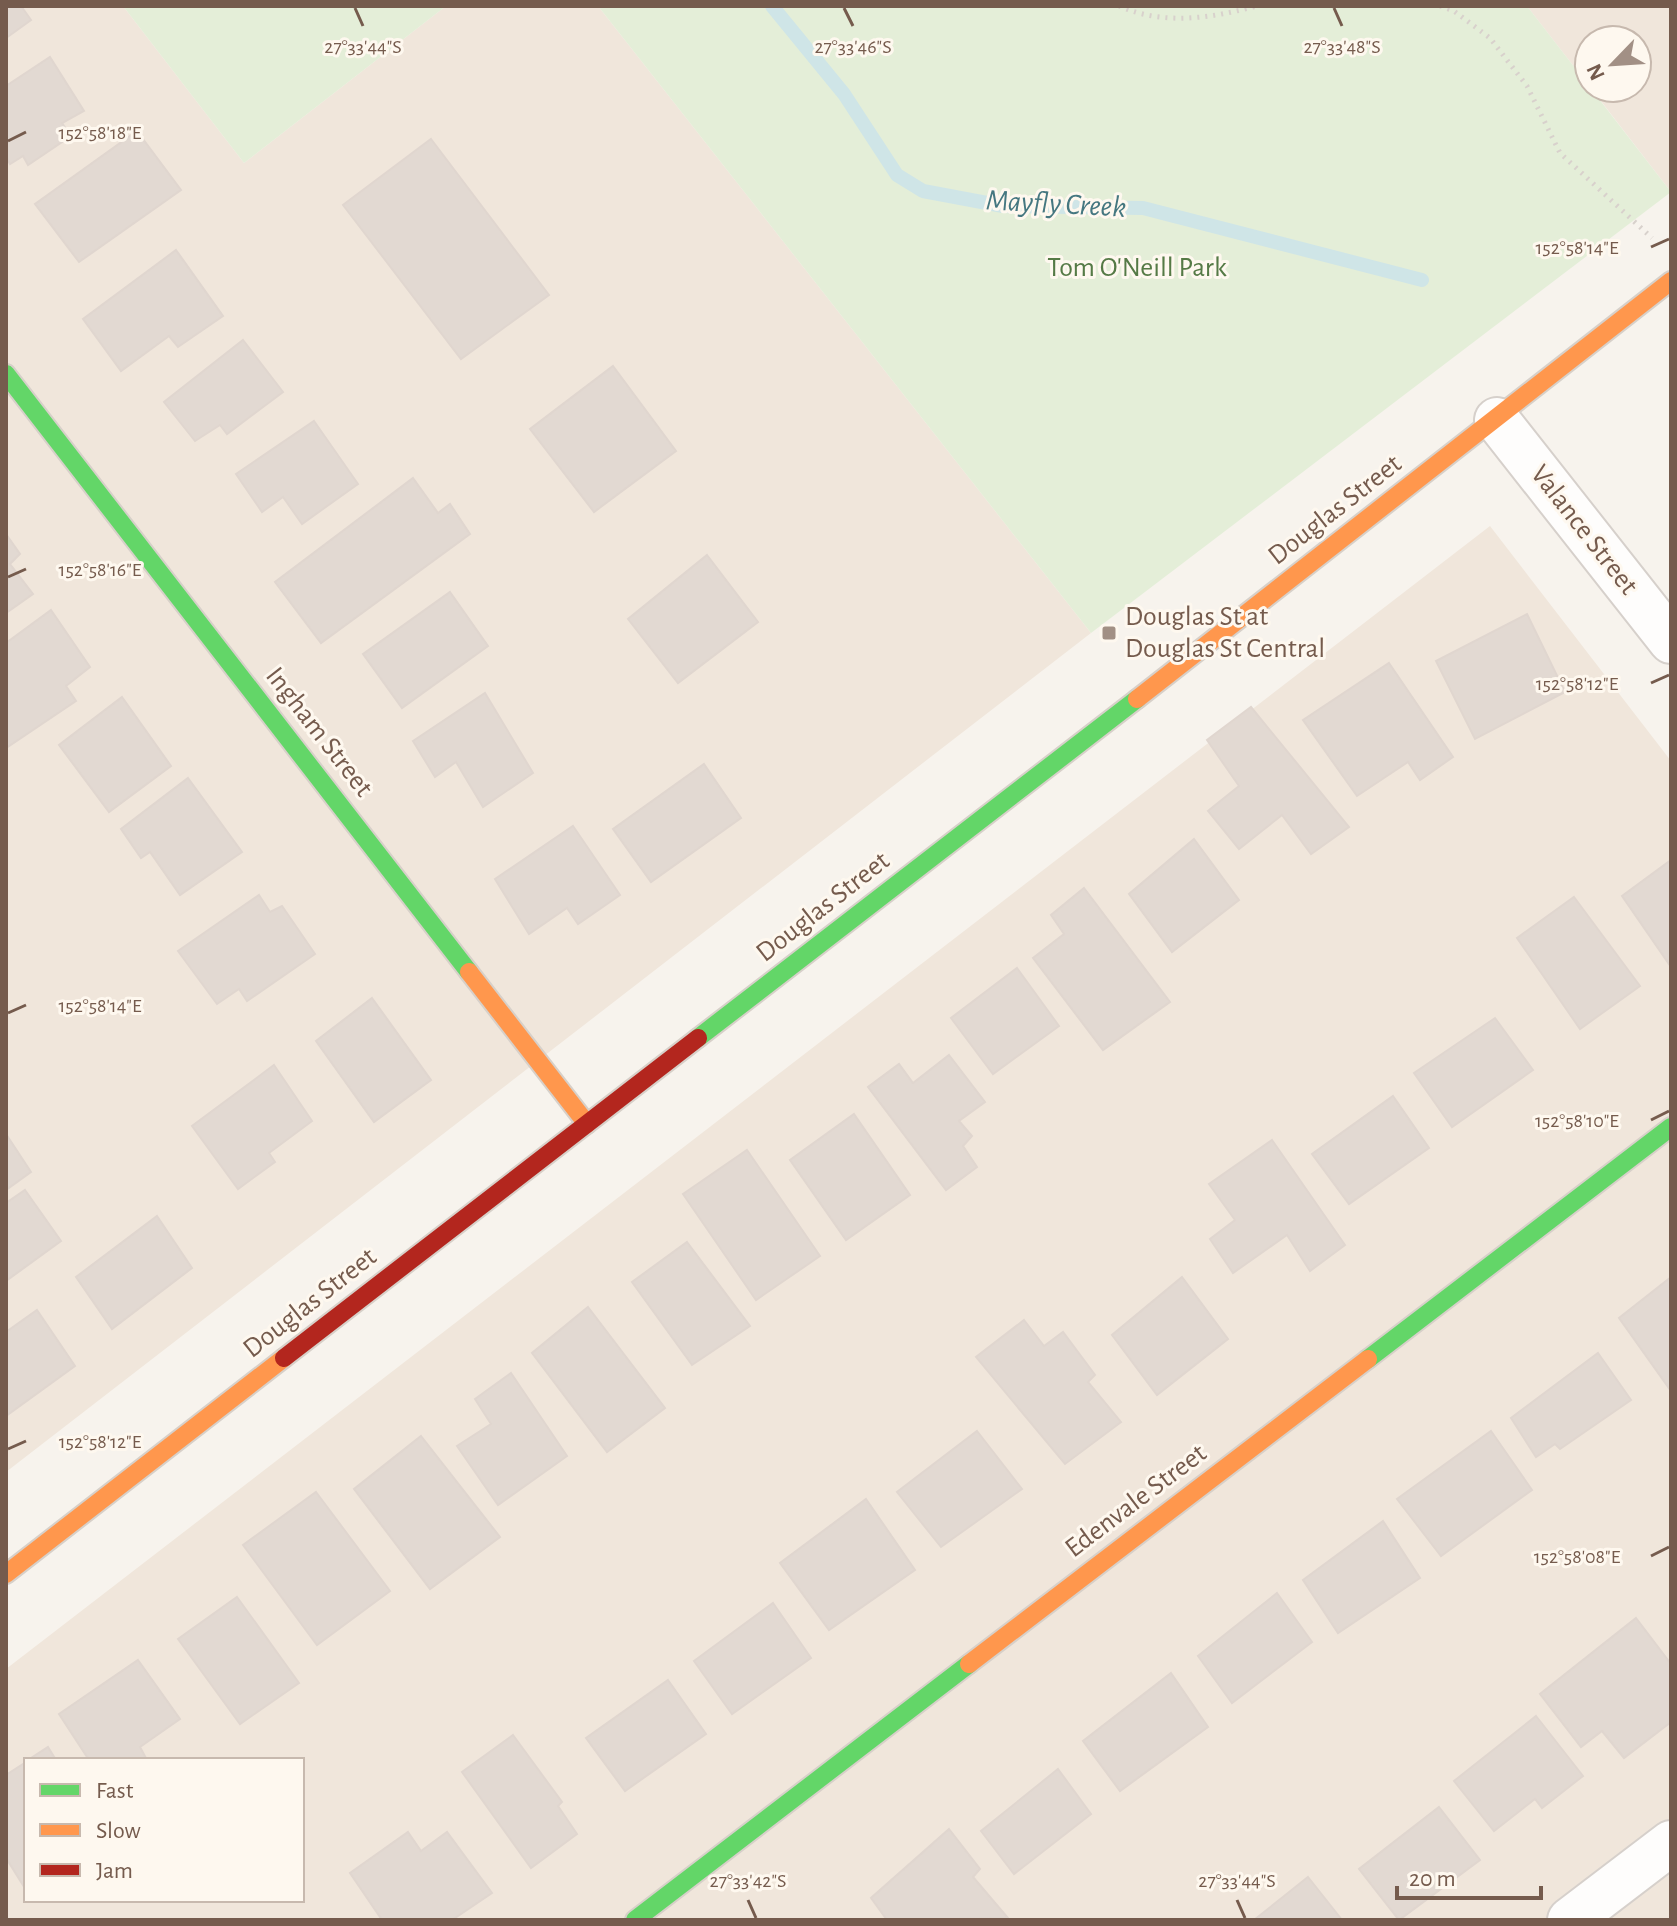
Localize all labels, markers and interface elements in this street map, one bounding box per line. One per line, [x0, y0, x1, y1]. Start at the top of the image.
north arrow [1573, 24, 1653, 104]
text: 27°33'44"S [324, 37, 402, 57]
text: 27°33'46"S [814, 37, 892, 57]
text: 27°33'48"S [1303, 37, 1381, 57]
text: N [1583, 60, 1609, 84]
text: 152°58'18"E [59, 123, 142, 143]
water label: Mayfly Creek [985, 185, 1127, 223]
text: 152°58'14"E [1535, 238, 1619, 258]
park label: Tom O'Neill Park [1047, 254, 1227, 282]
street label: Douglas Street [1263, 450, 1407, 570]
street label: Valance Street [1525, 460, 1643, 600]
text: 152°58'16"E [59, 560, 142, 580]
place label: Douglas St at Douglas St Central [1125, 603, 1325, 663]
marker: Douglas St at Douglas St Central [1100, 624, 1118, 642]
street label: Ingham Street [260, 662, 378, 802]
text: 152°58'12"E [1536, 674, 1619, 694]
street label: Douglas Street [751, 847, 895, 967]
text: 152°58'14"E [58, 996, 142, 1016]
text: 152°58'10"E [1535, 1111, 1619, 1131]
street label: Douglas Street [238, 1243, 382, 1363]
text: 152°58'12"E [59, 1432, 142, 1452]
street label: Edenvale Street [1060, 1439, 1212, 1563]
text: 152°58'08"E [1534, 1547, 1621, 1567]
legend [24, 1758, 304, 1902]
text: Fast [96, 1779, 134, 1803]
text: Slow [96, 1819, 141, 1843]
scale bar [1397, 1850, 1541, 1900]
text: Jam [96, 1859, 133, 1883]
text: 20 m [1409, 1867, 1456, 1891]
text: 27°33'42"S [710, 1871, 786, 1891]
text: 27°33'44"S [1198, 1871, 1276, 1891]

